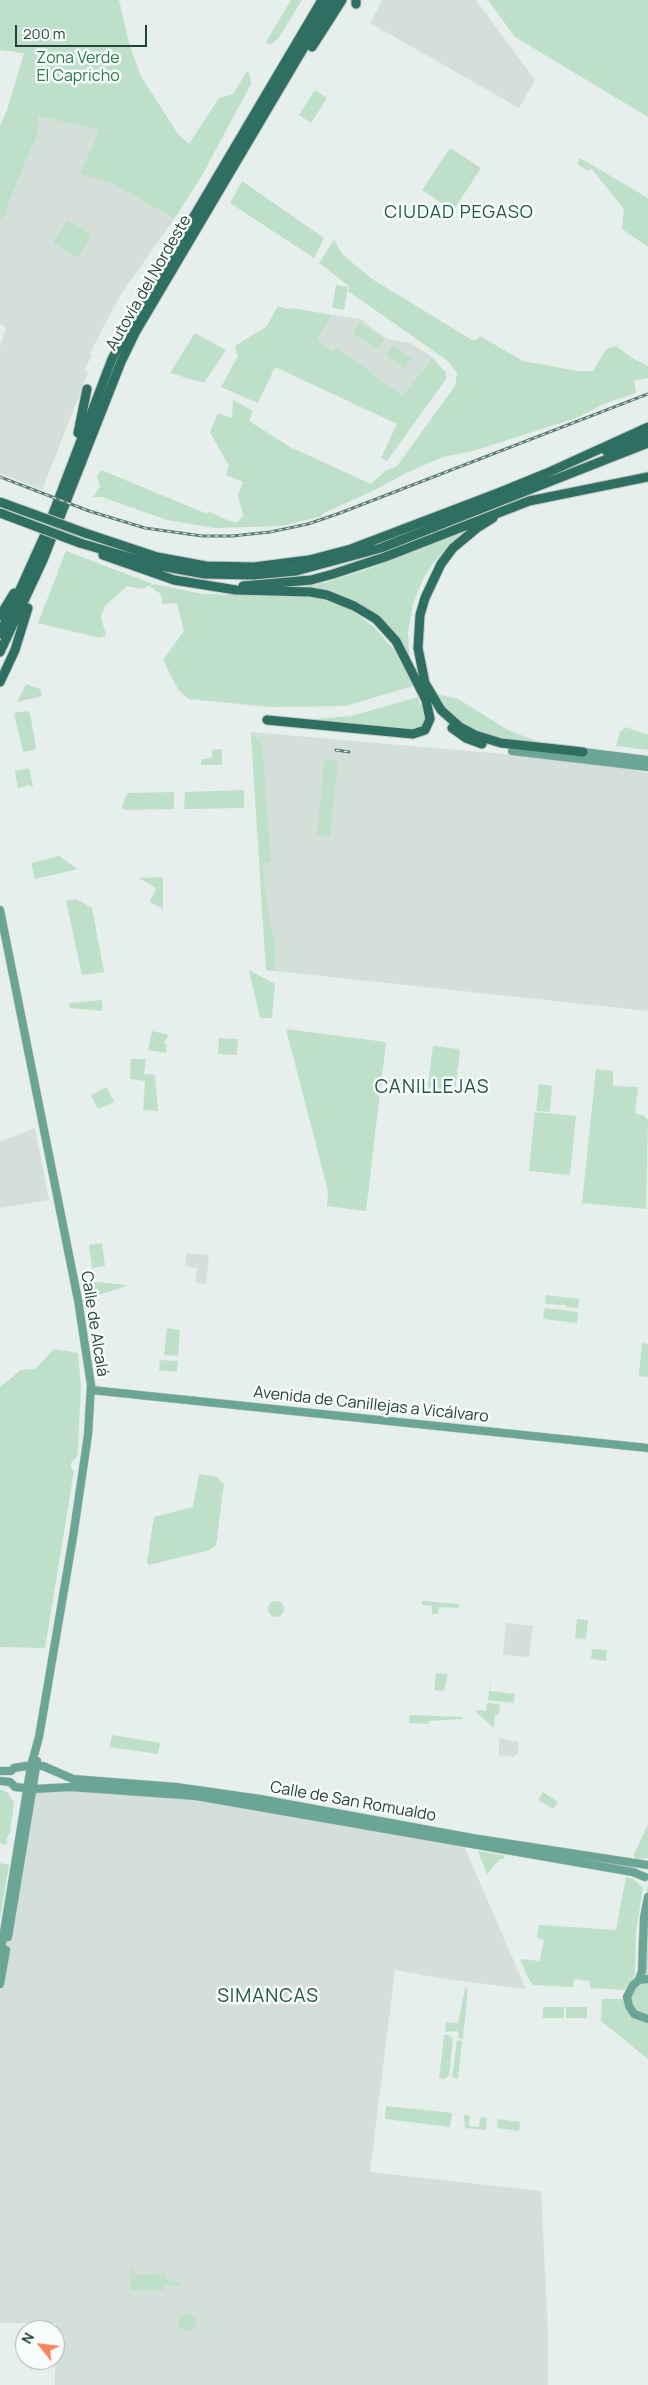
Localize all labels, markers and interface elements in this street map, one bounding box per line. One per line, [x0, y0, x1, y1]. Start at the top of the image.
scale bar [18, 15, 150, 47]
text: 200 m [23, 23, 66, 44]
park label: Zona Verde El Capricho [36, 49, 120, 87]
district label: CIUDAD PEGASO [383, 202, 535, 224]
street label: Autovía del Nordeste [102, 212, 196, 354]
district label: CANILLEJAS [373, 1077, 491, 1099]
street label: Calle de Alcalá [76, 1270, 112, 1378]
street label: Avenida de Canillejas a Vicálvaro [252, 1383, 490, 1427]
street label: Calle de San Romualdo [269, 1778, 437, 1826]
district label: SIMANCAS [216, 1986, 320, 2008]
north arrow [15, 2320, 65, 2370]
text: N [17, 2329, 38, 2347]

